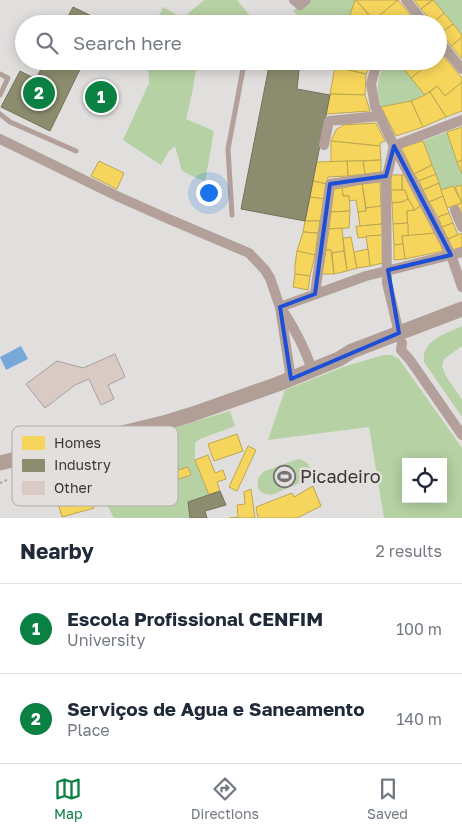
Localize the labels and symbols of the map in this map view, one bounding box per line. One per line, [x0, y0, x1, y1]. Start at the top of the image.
pin: 2 [23, 74, 55, 112]
pin: 1 [85, 78, 117, 116]
your location [196, 180, 222, 206]
legend [12, 426, 178, 506]
text: Homes [54, 434, 101, 451]
text: Industry [54, 456, 111, 473]
sports icon: Picadeiro [272, 465, 296, 489]
place label: Picadeiro [300, 465, 381, 487]
text: Other [54, 479, 93, 496]

